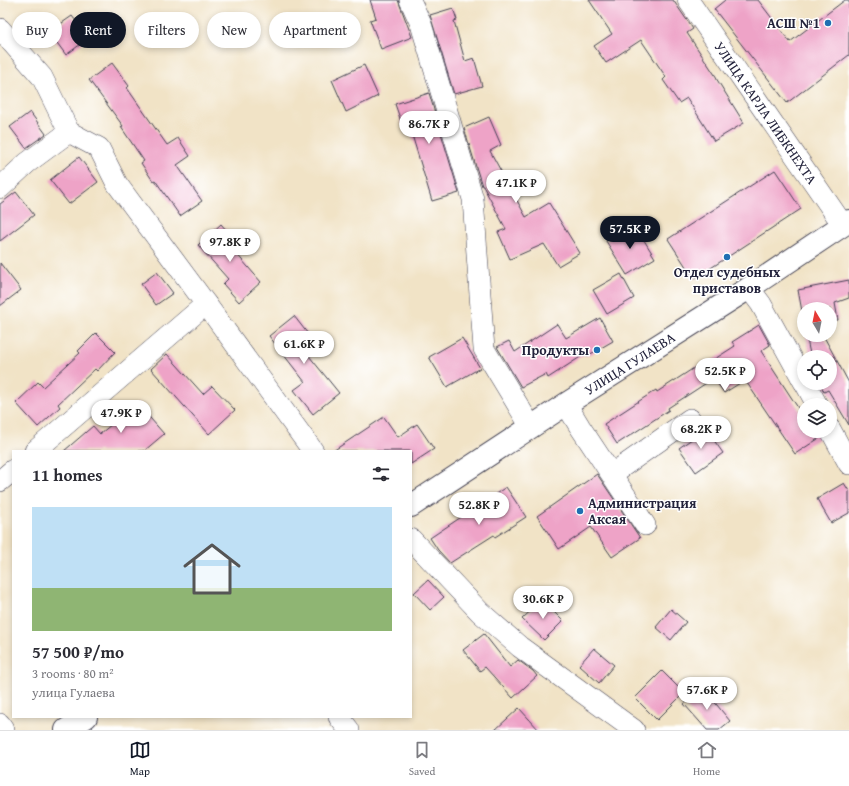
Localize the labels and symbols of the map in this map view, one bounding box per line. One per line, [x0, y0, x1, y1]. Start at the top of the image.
place label: АСШ №1 [767, 13, 820, 33]
marker: АСШ №1 [823, 18, 833, 28]
street label: УЛИЦА КАРЛА ЛИБКНЕХТА [710, 38, 822, 188]
pin: 86.7K ₽ [392, 111, 466, 145]
pin: 47.1K ₽ [479, 170, 553, 204]
pin: 57.5K ₽ [593, 216, 667, 250]
pin: 97.8K ₽ [193, 229, 267, 263]
marker: Отдел судебных приставов [722, 252, 732, 262]
place label: Отдел судебных приставов [674, 262, 781, 298]
north arrow [797, 302, 837, 342]
street label: УЛИЦА ГУЛАЕВА [581, 327, 679, 400]
pin: 61.6K ₽ [267, 331, 341, 365]
place label: Продукты [522, 340, 589, 360]
marker: Продукты [592, 345, 602, 355]
pin: 52.5K ₽ [688, 358, 762, 392]
pin: 47.9K ₽ [84, 400, 158, 434]
pin: 68.2K ₽ [664, 416, 738, 450]
pin: 52.8K ₽ [442, 492, 516, 526]
place label: Администрация Аксая [588, 493, 697, 529]
marker: Администрация Аксая [575, 506, 585, 516]
pin: 30.6K ₽ [506, 586, 580, 620]
pin: 57.6K ₽ [670, 677, 744, 711]

